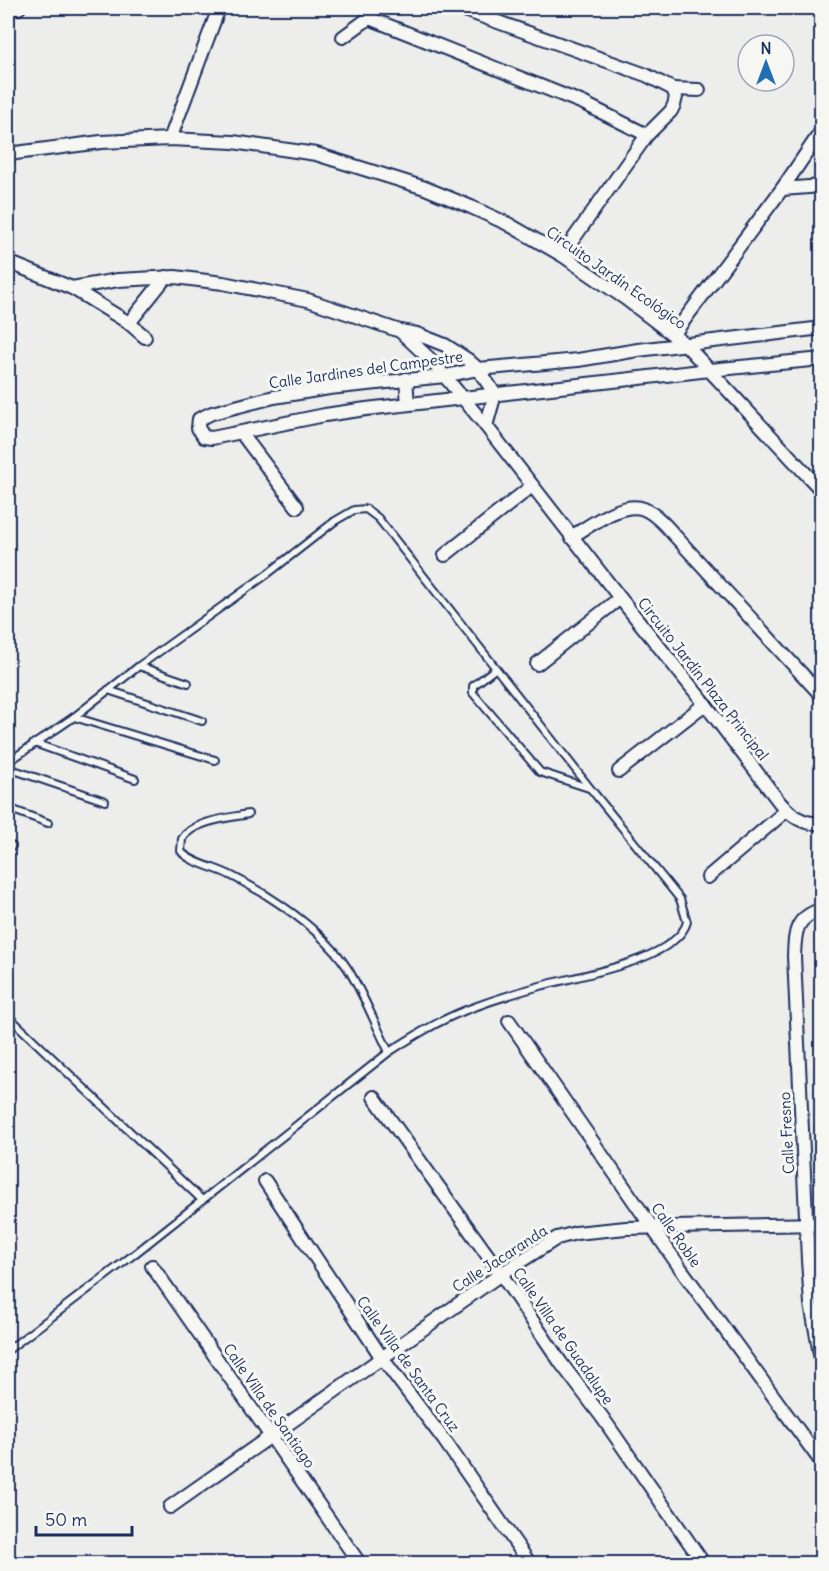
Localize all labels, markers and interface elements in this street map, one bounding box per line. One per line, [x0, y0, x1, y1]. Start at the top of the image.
north arrow [736, 33, 796, 93]
text: N [760, 38, 772, 58]
street label: Circuito Jardín Ecológico [543, 222, 690, 333]
street label: Calle Jardines del Campestre [268, 346, 464, 393]
street label: Circuito Jardín Plaza Principal [634, 594, 773, 764]
street label: Calle Fresno [775, 1091, 798, 1175]
street label: Calle Roble [647, 1199, 705, 1271]
street label: Calle Jacaranda [449, 1221, 551, 1296]
street label: Calle Villa de Guadalupe [509, 1264, 618, 1408]
street label: Calle Villa de Santa Cruz [353, 1292, 464, 1435]
street label: Calle Villa de Santiago [219, 1340, 320, 1472]
scale bar [36, 1499, 132, 1537]
text: 50 m [45, 1508, 87, 1531]

